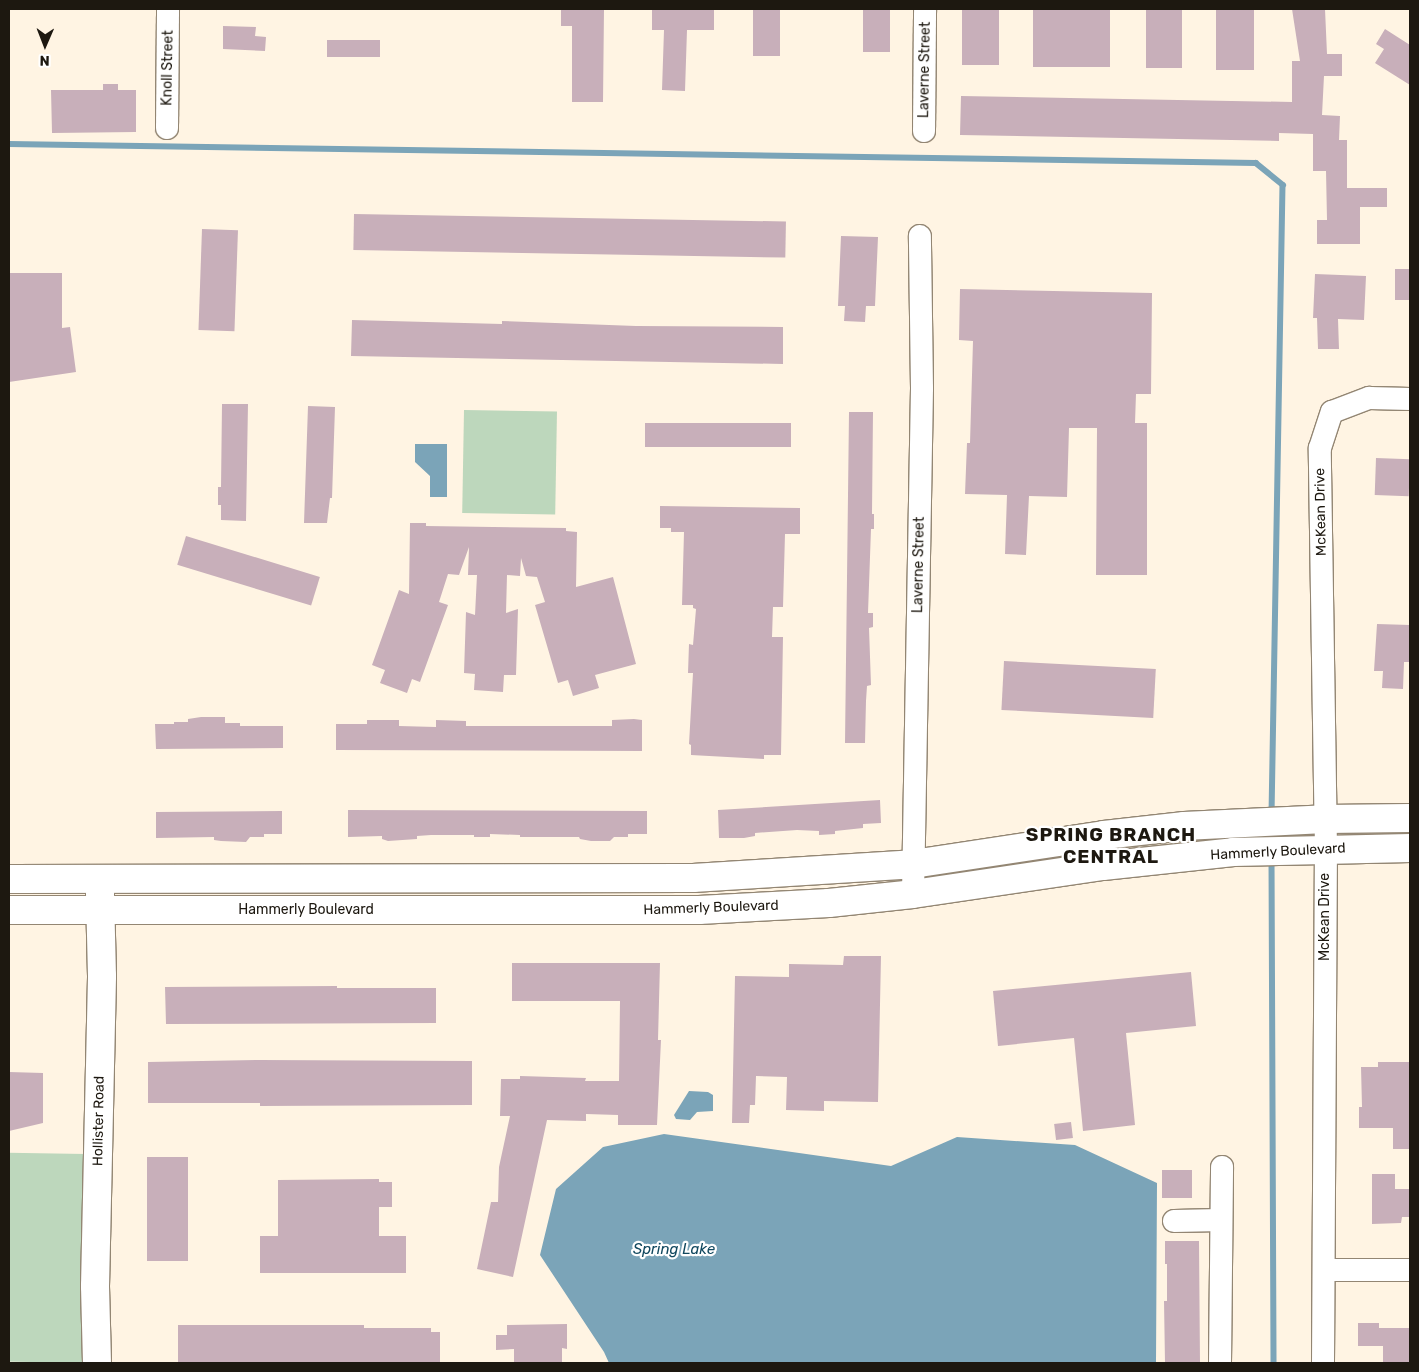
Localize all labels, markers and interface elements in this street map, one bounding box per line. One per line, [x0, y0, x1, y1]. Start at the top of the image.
north arrow [20, 20, 70, 70]
street label: Laverne Street [916, 22, 934, 118]
street label: Knoll Street [159, 30, 177, 106]
text: N [40, 52, 50, 69]
street label: McKean Drive [1312, 468, 1330, 556]
street label: Laverne Street [910, 517, 928, 613]
district label: SPRING BRANCH CENTRAL [1024, 824, 1198, 868]
street label: Hammerly Boulevard [1210, 840, 1346, 864]
street label: McKean Drive [1317, 873, 1333, 961]
street label: Hammerly Boulevard [643, 897, 779, 919]
street label: Hammerly Boulevard [238, 902, 374, 918]
street label: Hollister Road [90, 1076, 108, 1166]
water label: Spring Lake [633, 1241, 715, 1259]

